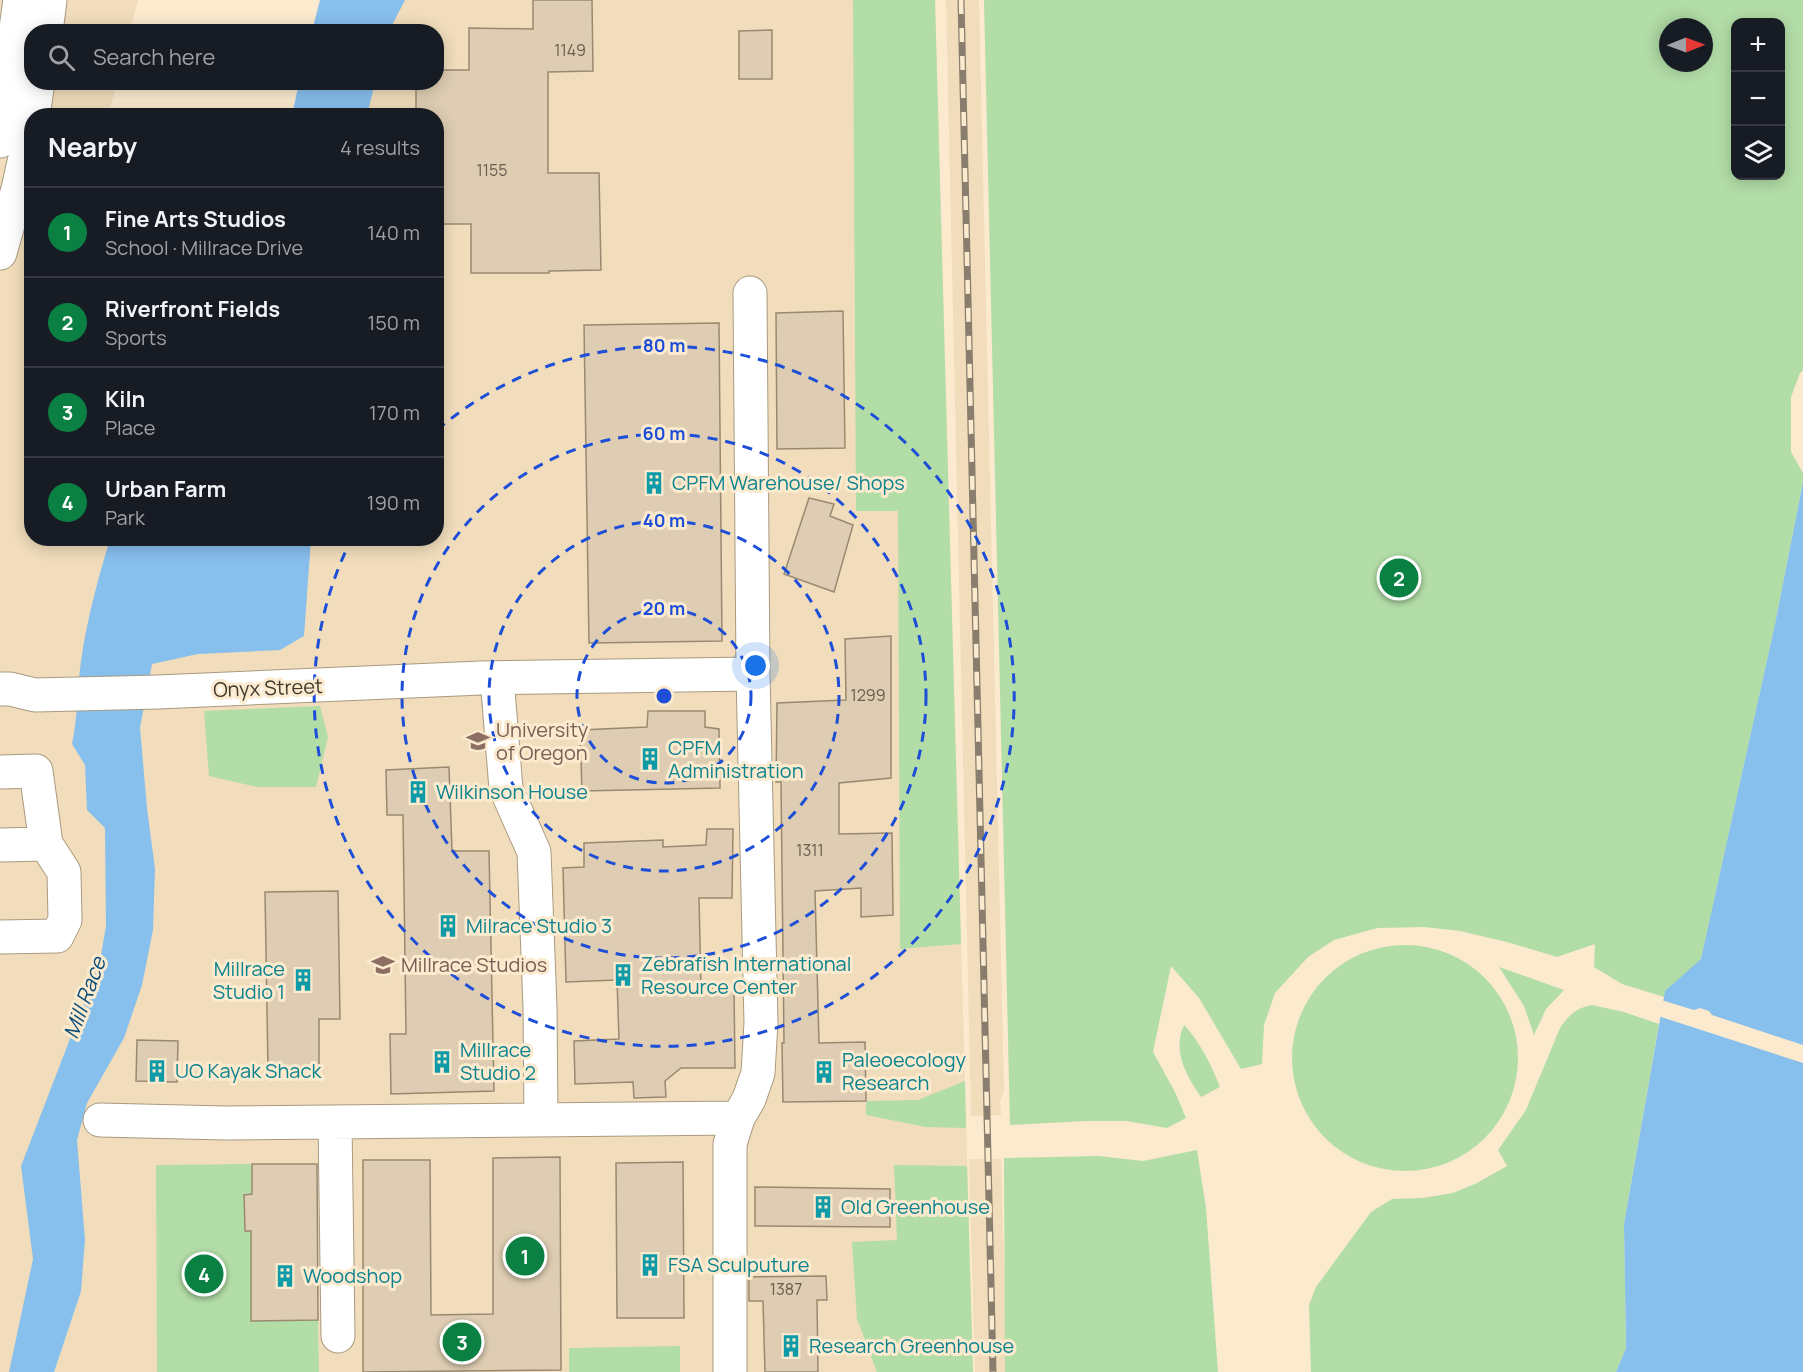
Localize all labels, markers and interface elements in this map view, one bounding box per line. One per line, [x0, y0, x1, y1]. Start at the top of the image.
north arrow [1659, 18, 1713, 72]
map controls [1731, 18, 1785, 180]
button: + [1731, 18, 1785, 72]
search box [24, 24, 444, 90]
house number: 1149 [554, 39, 586, 61]
icon: search [45, 41, 78, 74]
text: Search here [93, 42, 215, 72]
button: − [1731, 72, 1785, 126]
button: layers [1731, 126, 1785, 180]
text: Nearby [48, 129, 137, 165]
text: 4 results [340, 134, 420, 161]
house number: 1155 [477, 159, 507, 181]
text: Fine Arts Studios [105, 204, 286, 234]
text: 1 [63, 219, 72, 246]
text: 140 m [367, 219, 420, 246]
text: School · Millrace Drive [105, 234, 303, 261]
text: Riverfront Fields [105, 294, 280, 324]
text: 2 [62, 309, 73, 336]
text: 150 m [367, 309, 420, 336]
text: Sports [105, 324, 167, 351]
text: 80 m [643, 333, 685, 357]
text: Kiln [105, 384, 145, 414]
text: 3 [62, 399, 73, 426]
text: 170 m [369, 399, 420, 426]
text: Place [105, 414, 155, 441]
text: 60 m [643, 421, 685, 445]
place label: CPFM Warehouse/ Shops [672, 469, 905, 496]
building icon: CPFM Warehouse/ Shops [641, 470, 667, 496]
text: Urban Farm [105, 474, 226, 504]
text: 4 [61, 489, 74, 516]
text: 190 m [367, 489, 420, 516]
text: Park [105, 504, 145, 531]
text: 40 m [643, 508, 685, 532]
pin: 2 [1380, 556, 1418, 600]
text: 20 m [643, 596, 685, 620]
your location [741, 651, 770, 680]
street label: Onyx Street [213, 672, 323, 703]
house number: 1299 [850, 684, 886, 706]
centre of rings [654, 686, 674, 706]
place label: University of Oregon [496, 716, 589, 766]
school or university icon: University of Oregon [465, 728, 491, 754]
place label: CPFM Administration [668, 734, 804, 784]
building icon: CPFM Administration [637, 746, 663, 772]
place label: Wilkinson House [436, 778, 588, 805]
building icon: Wilkinson House [405, 779, 431, 805]
house number: 1311 [796, 839, 824, 861]
place label: Milrace Studio 3 [466, 912, 612, 939]
building icon: Milrace Studio 3 [435, 913, 461, 939]
place label: Zebrafish International Resource Center [641, 950, 851, 1000]
water label: Mill Race [56, 951, 112, 1042]
place label: Millrace Studios [401, 951, 547, 978]
school or university icon: Millrace Studios [370, 952, 396, 978]
place label: Millrace Studio 1 [213, 955, 285, 1005]
building icon: Zebrafish International Resource Center [610, 962, 636, 988]
building icon: Millrace Studio 1 [290, 967, 316, 993]
place label: Millrace Studio 2 [460, 1036, 536, 1086]
place label: Paleoecology Research [842, 1046, 967, 1096]
building icon: Millrace Studio 2 [429, 1049, 455, 1075]
place label: UO Kayak Shack [175, 1057, 322, 1084]
building icon: UO Kayak Shack [144, 1058, 170, 1084]
building icon: Paleoecology Research [811, 1059, 837, 1085]
place label: Old Greenhouse [841, 1193, 990, 1220]
building icon: Old Greenhouse [810, 1194, 836, 1220]
pin: 1 [506, 1234, 544, 1278]
place label: FSA Sculputure [668, 1251, 809, 1278]
pin: 4 [184, 1252, 224, 1296]
building icon: FSA Sculputure [637, 1252, 663, 1278]
place label: Woodshop [303, 1262, 402, 1289]
building icon: Woodshop [272, 1263, 298, 1289]
house number: 1387 [770, 1278, 802, 1300]
pin: 3 [442, 1320, 482, 1364]
place label: Research Greenhouse [809, 1332, 1014, 1359]
building icon: Research Greenhouse [778, 1333, 804, 1359]

